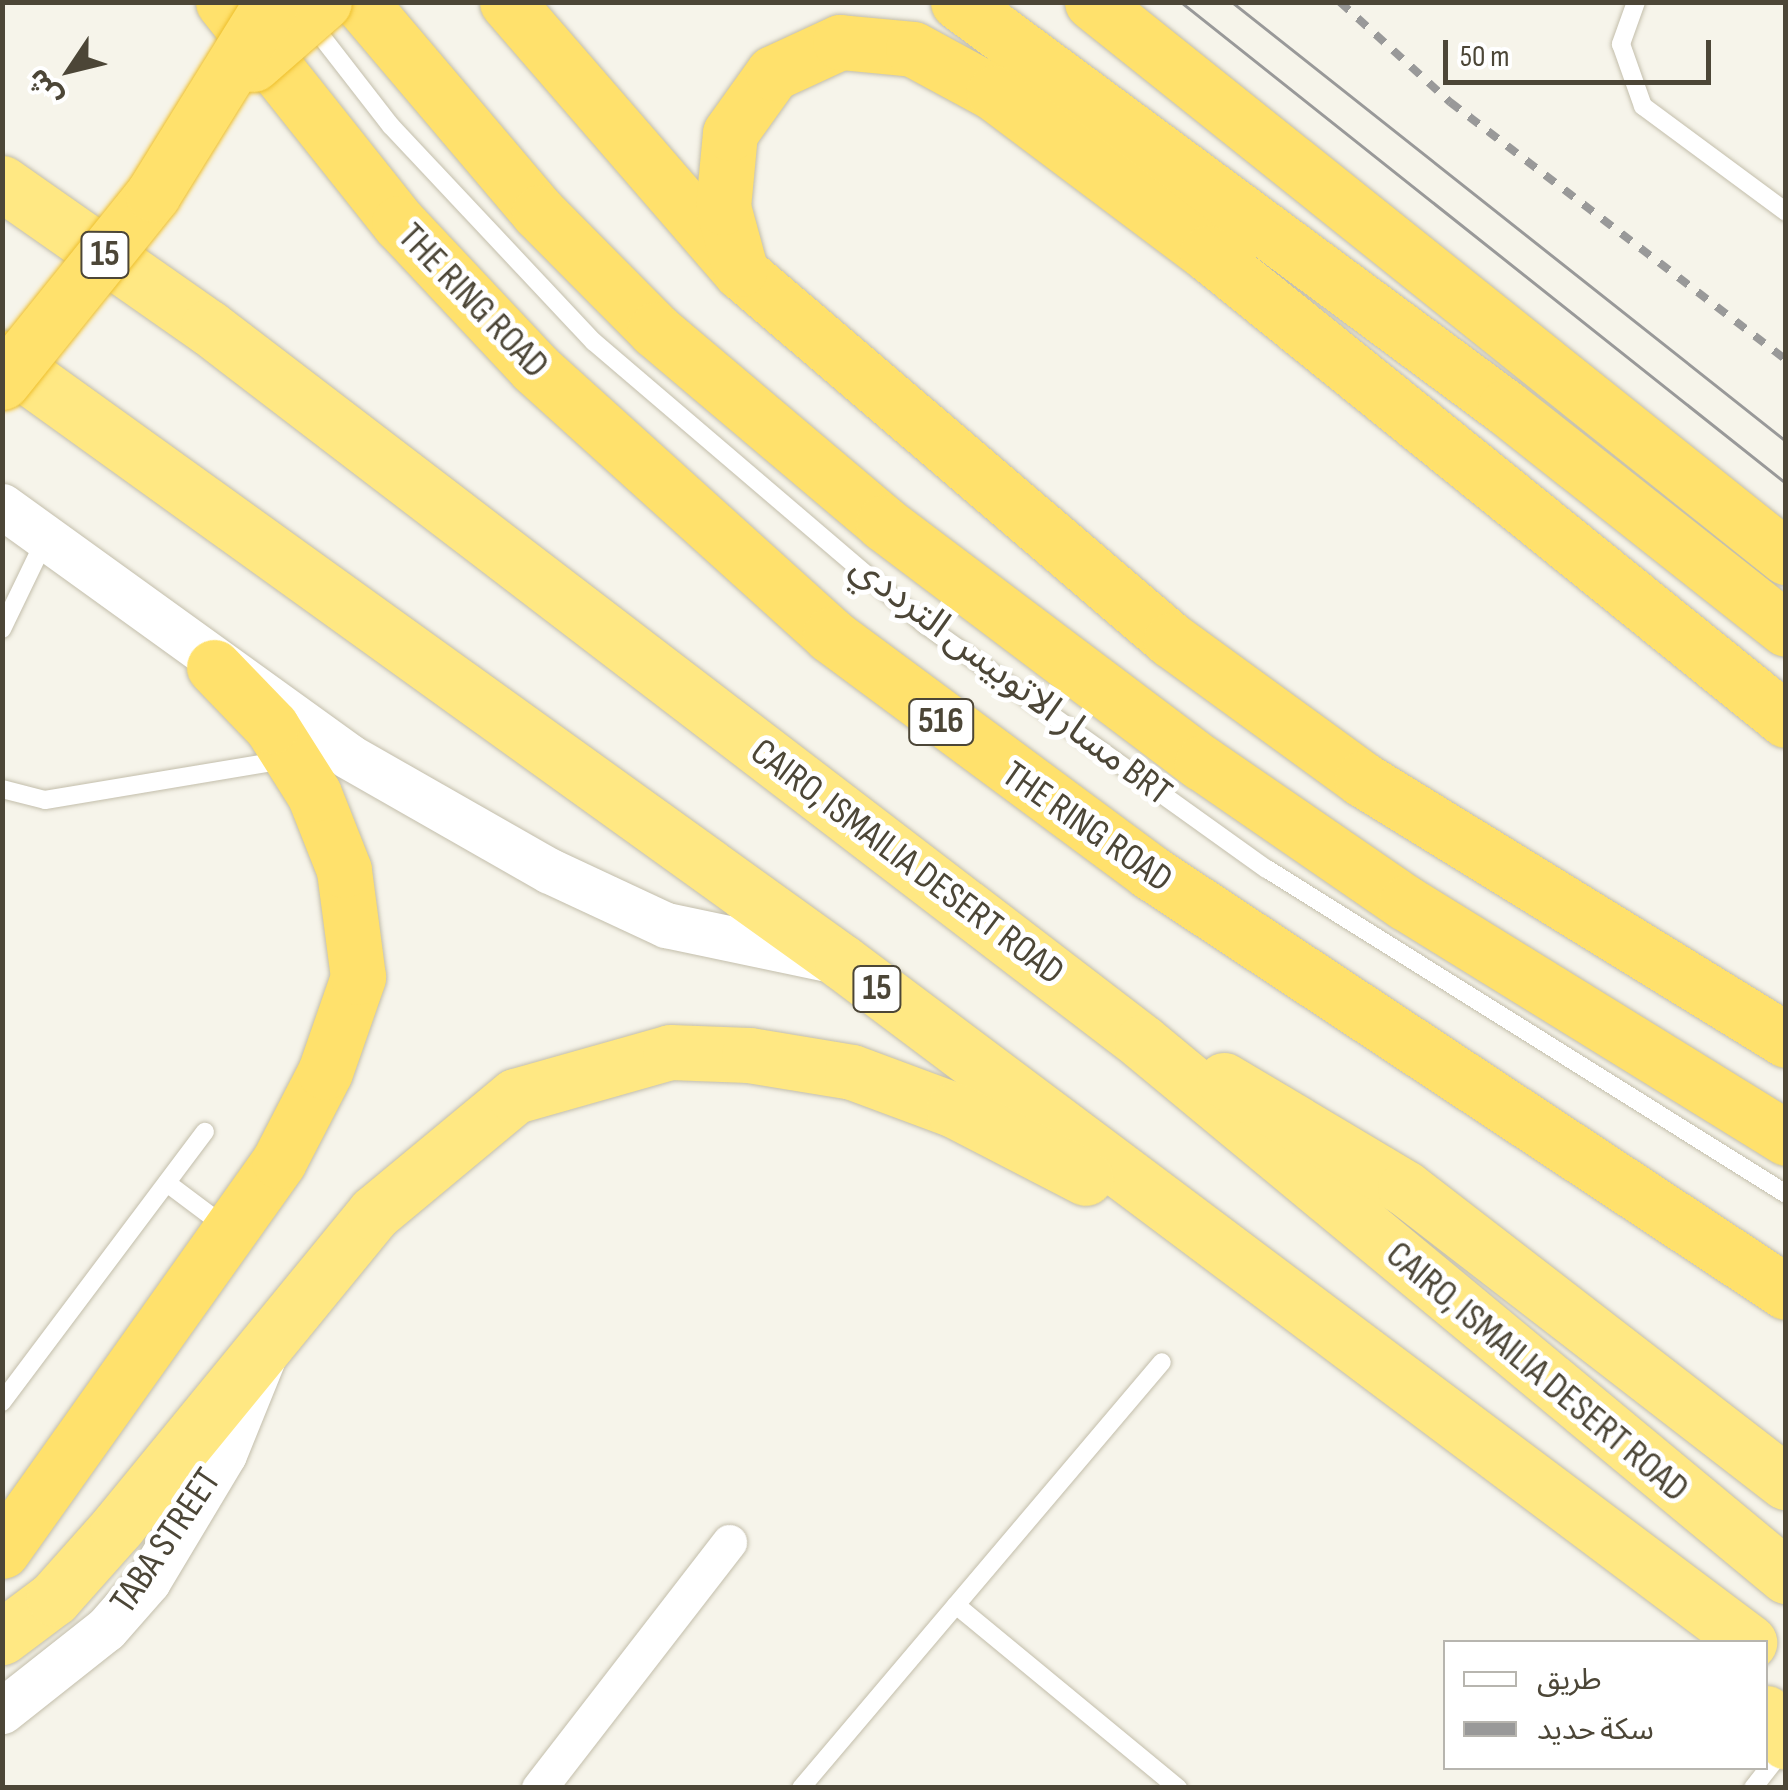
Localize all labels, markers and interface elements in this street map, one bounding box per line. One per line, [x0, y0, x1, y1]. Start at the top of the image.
north arrow [20, 20, 120, 120]
scale bar [1448, 20, 1716, 82]
text: 50 m [1460, 39, 1509, 75]
text: ش [20, 62, 70, 113]
street label: THE RING ROAD [388, 214, 558, 388]
road number: 15 [80, 225, 130, 285]
street label: مسار الاتوبيس الترددي BRT [842, 544, 1180, 816]
road number: 516 [906, 692, 976, 752]
street label: CAIRO, ISMAILIA DESERT ROAD [741, 729, 1073, 995]
street label: THE RING ROAD [993, 752, 1181, 902]
road number: 15 [852, 959, 902, 1019]
street label: CAIRO, ISMAILIA DESERT ROAD [1377, 1232, 1697, 1512]
street label: TABA STREET [101, 1460, 231, 1622]
legend [1443, 1640, 1768, 1770]
text: طريق [1537, 1662, 1602, 1698]
text: سكة حديد [1537, 1712, 1654, 1748]

